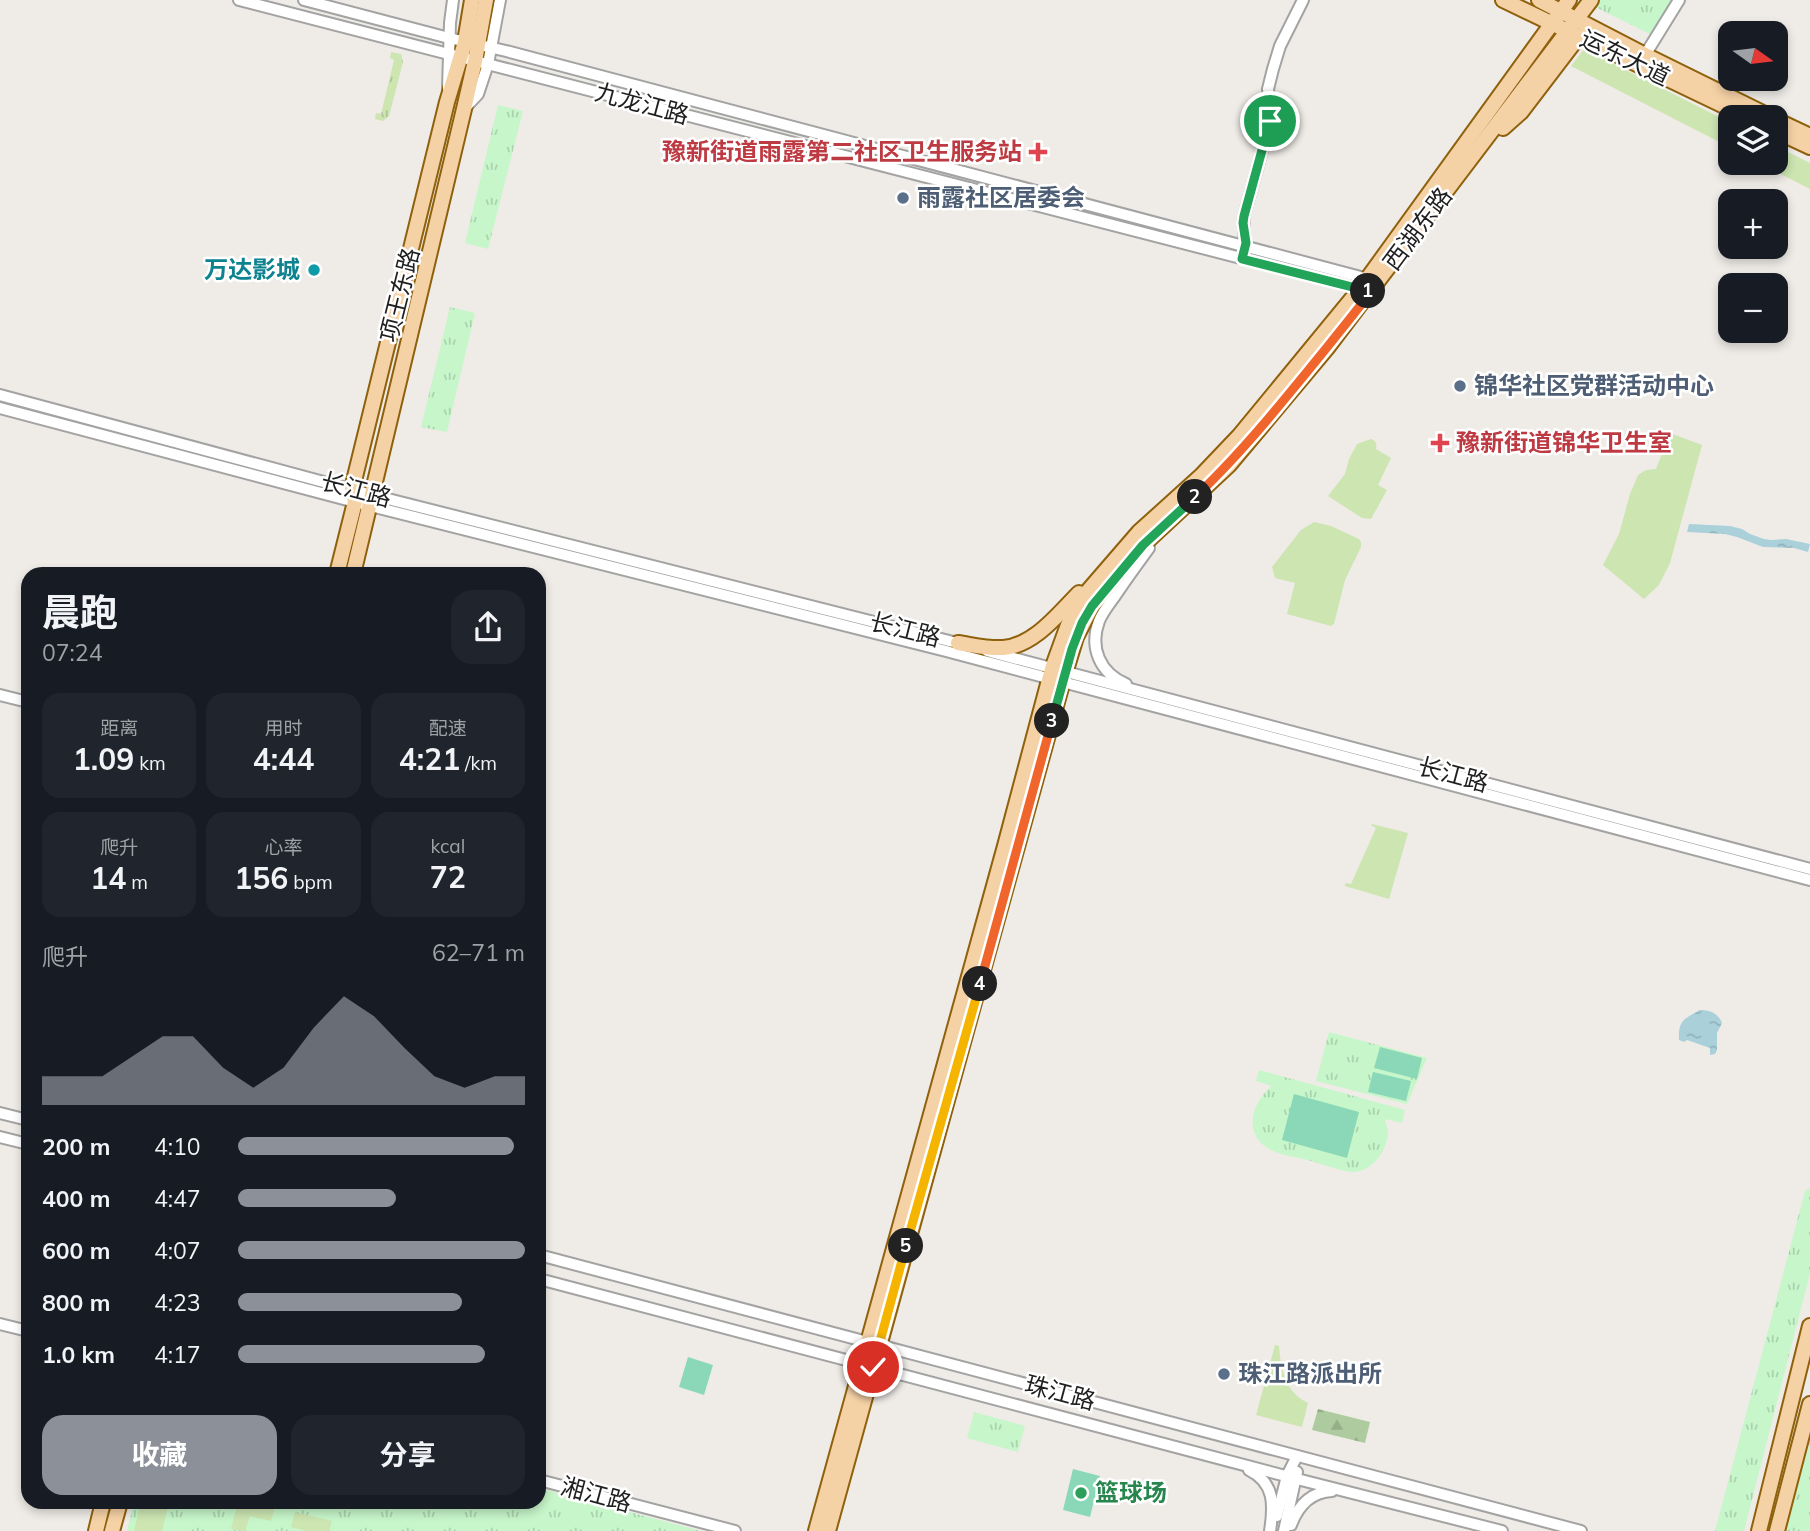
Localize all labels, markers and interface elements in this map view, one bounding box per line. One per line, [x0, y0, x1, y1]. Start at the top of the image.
north arrow [1718, 21, 1788, 91]
map controls [1718, 21, 1788, 343]
street label: 运东大道 [1576, 23, 1675, 92]
street label: 九龙江路 [592, 76, 693, 130]
pin [1240, 91, 1300, 151]
icon: arrive [1251, 102, 1289, 140]
button: layers [1718, 105, 1788, 175]
place label: 豫新街道雨露第二社区卫生服务站 [662, 136, 1022, 166]
marker: 豫新街道雨露第二社区卫生服务站 [1028, 142, 1048, 162]
street label: 西湖东路 [1376, 181, 1458, 276]
place label: 雨露社区居委会 [917, 182, 1085, 212]
button: + [1718, 189, 1788, 259]
marker: 雨露社区居委会 [895, 190, 911, 206]
street label: 项王东路 [373, 245, 425, 345]
place label: 万达影城 [204, 254, 300, 284]
marker: 万达影城 [306, 262, 322, 278]
button: − [1718, 273, 1788, 343]
pin: 1 [1350, 274, 1386, 308]
text: 1 [1362, 278, 1373, 302]
place label: 锦华社区党群活动中心 [1474, 370, 1714, 400]
marker: 锦华社区党群活动中心 [1452, 378, 1468, 394]
place label: 豫新街道锦华卫生室 [1456, 427, 1672, 457]
marker: 豫新街道锦华卫生室 [1430, 433, 1450, 453]
street label: 长江路 [318, 465, 395, 513]
pin: 2 [1178, 480, 1212, 514]
text: 2 [1189, 484, 1200, 508]
text: 晨跑 [42, 588, 118, 636]
button: share [451, 590, 525, 664]
street label: 长江路 [867, 606, 944, 652]
text: 07:24 [42, 638, 102, 667]
pin: 3 [1034, 704, 1070, 738]
text: 3 [1046, 708, 1057, 732]
text: 距离 [100, 716, 138, 740]
text: 用时 [264, 716, 303, 740]
text: 配速 [429, 716, 467, 740]
text: 1.09 [73, 740, 134, 778]
text: 4:44 [253, 740, 314, 778]
text: 4:21 [399, 740, 460, 778]
street label: 长江路 [1415, 750, 1492, 798]
text: km [134, 751, 166, 775]
text: /km [460, 751, 497, 775]
text: kcal [430, 834, 465, 858]
text: 爬升 [100, 835, 138, 859]
text: 心率 [264, 835, 303, 859]
text: 72 [430, 858, 466, 896]
text: 14 [90, 859, 126, 897]
text: 156 [234, 859, 288, 897]
text: m [126, 870, 148, 894]
text: bpm [288, 870, 333, 894]
text: 62–71 m [432, 938, 525, 967]
text: 爬升 [42, 942, 88, 971]
pin: 4 [962, 967, 998, 1002]
text: 4 [974, 971, 985, 995]
text: 200 m [42, 1132, 110, 1161]
text: 4:10 [154, 1132, 201, 1161]
text: 400 m [42, 1184, 110, 1213]
text: 4:47 [154, 1184, 201, 1213]
pin: 5 [888, 1228, 923, 1264]
text: 5 [900, 1233, 911, 1257]
text: 600 m [42, 1236, 110, 1265]
text: 4:07 [154, 1236, 201, 1265]
text: 800 m [42, 1288, 110, 1317]
text: 4:23 [154, 1288, 201, 1317]
pin [843, 1337, 903, 1397]
text: 1.0 km [42, 1340, 115, 1369]
text: 4:17 [154, 1340, 201, 1369]
icon: check [854, 1348, 892, 1386]
place label: 珠江路派出所 [1238, 1358, 1382, 1388]
marker: 珠江路派出所 [1216, 1366, 1232, 1382]
street label: 珠江路 [1022, 1368, 1099, 1416]
button: 收藏 [42, 1415, 277, 1495]
button: 分享 [291, 1415, 525, 1495]
street label: 湘江路 [558, 1470, 635, 1518]
place label: 篮球场 [1095, 1477, 1167, 1507]
marker: 篮球场 [1073, 1485, 1089, 1501]

